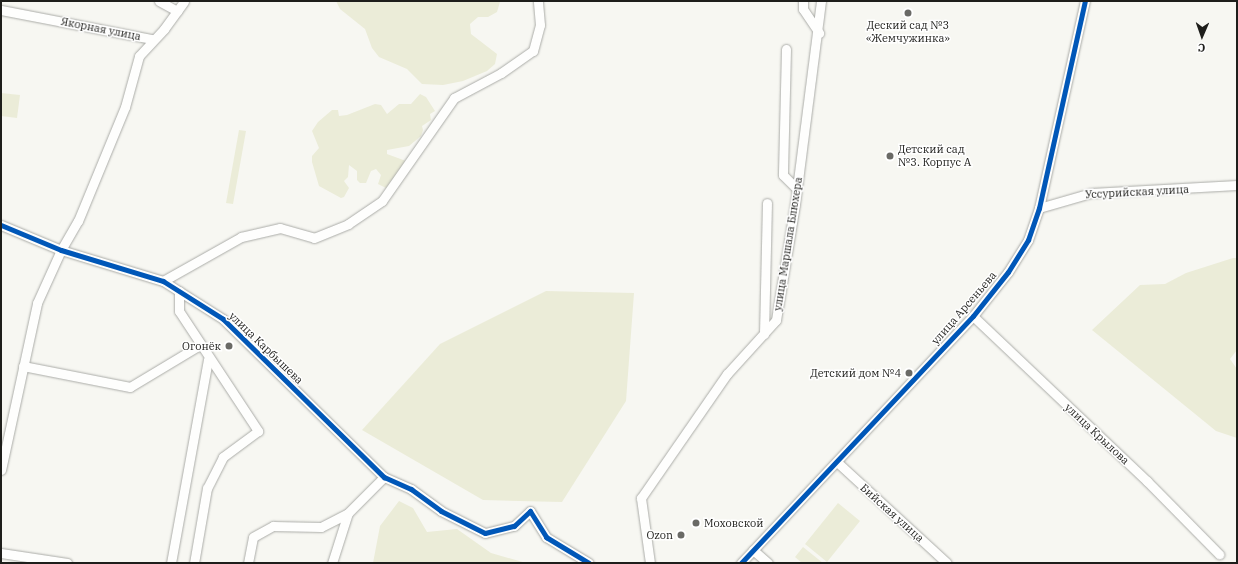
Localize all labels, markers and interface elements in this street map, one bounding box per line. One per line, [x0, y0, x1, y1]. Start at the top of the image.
marker: Деский сад №3 «Жемчужинка» [903, 8, 913, 18]
street label: Якорная улица [60, 15, 142, 43]
north arrow [1182, 16, 1222, 56]
place label: Деский сад №3 «Жемчужинка» [866, 19, 950, 45]
text: С [1198, 41, 1205, 55]
place label: Детский сад №3. Корпус А [898, 143, 971, 169]
marker: Детский сад №3. Корпус А [885, 151, 895, 161]
street label: улица Маршала Блюхера [771, 176, 805, 312]
street label: Уссурийская улица [1085, 183, 1189, 201]
street label: улица Арсеньева [929, 269, 999, 347]
street label: улица Карбышева [226, 309, 306, 387]
place label: Огонёк [182, 339, 221, 353]
marker: Огонёк [224, 341, 234, 351]
place label: Детский дом №4 [810, 366, 901, 380]
marker: Детский дом №4 [904, 368, 914, 378]
street label: улица Крылова [1062, 401, 1132, 467]
street label: Бийская улица [858, 481, 926, 545]
place label: Моховской [704, 516, 763, 530]
marker: Моховской [691, 518, 701, 528]
place label: Ozon [646, 528, 673, 542]
marker: Ozon [676, 530, 686, 540]

